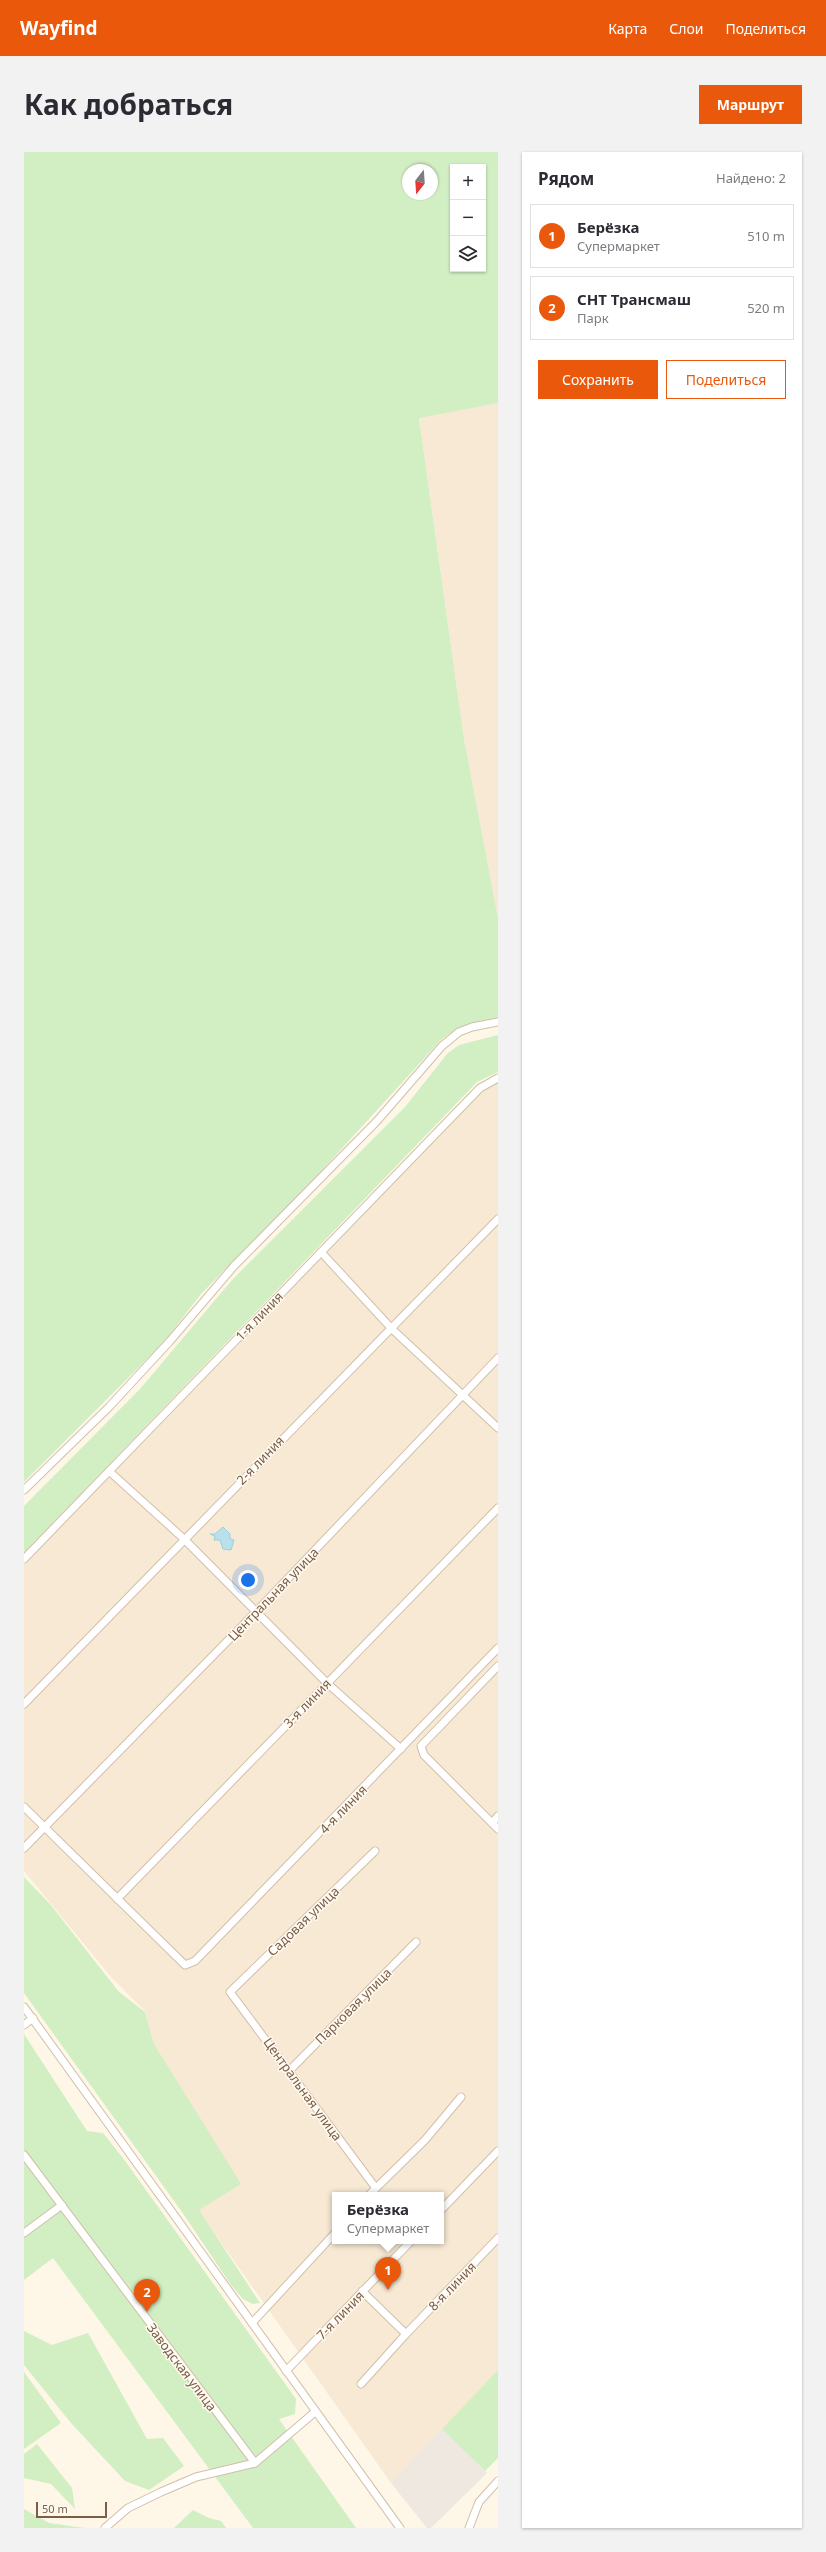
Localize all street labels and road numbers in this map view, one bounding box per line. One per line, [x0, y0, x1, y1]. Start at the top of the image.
street label: 1-я линия [231, 1288, 287, 1344]
street label: 2-я линия [232, 1432, 288, 1488]
street label: Центральная улица [224, 1543, 322, 1645]
street label: 3-я линия [279, 1675, 335, 1731]
street label: 4-я линия [315, 1781, 371, 1837]
street label: Садовая улица [263, 1882, 343, 1960]
street label: Парковая улица [311, 1964, 395, 2048]
street label: Центральная улица [259, 2034, 347, 2144]
street label: 8-я линия [424, 2258, 480, 2314]
street label: 7-я линия [312, 2287, 368, 2343]
street label: Заводская улица [143, 2319, 221, 2415]

